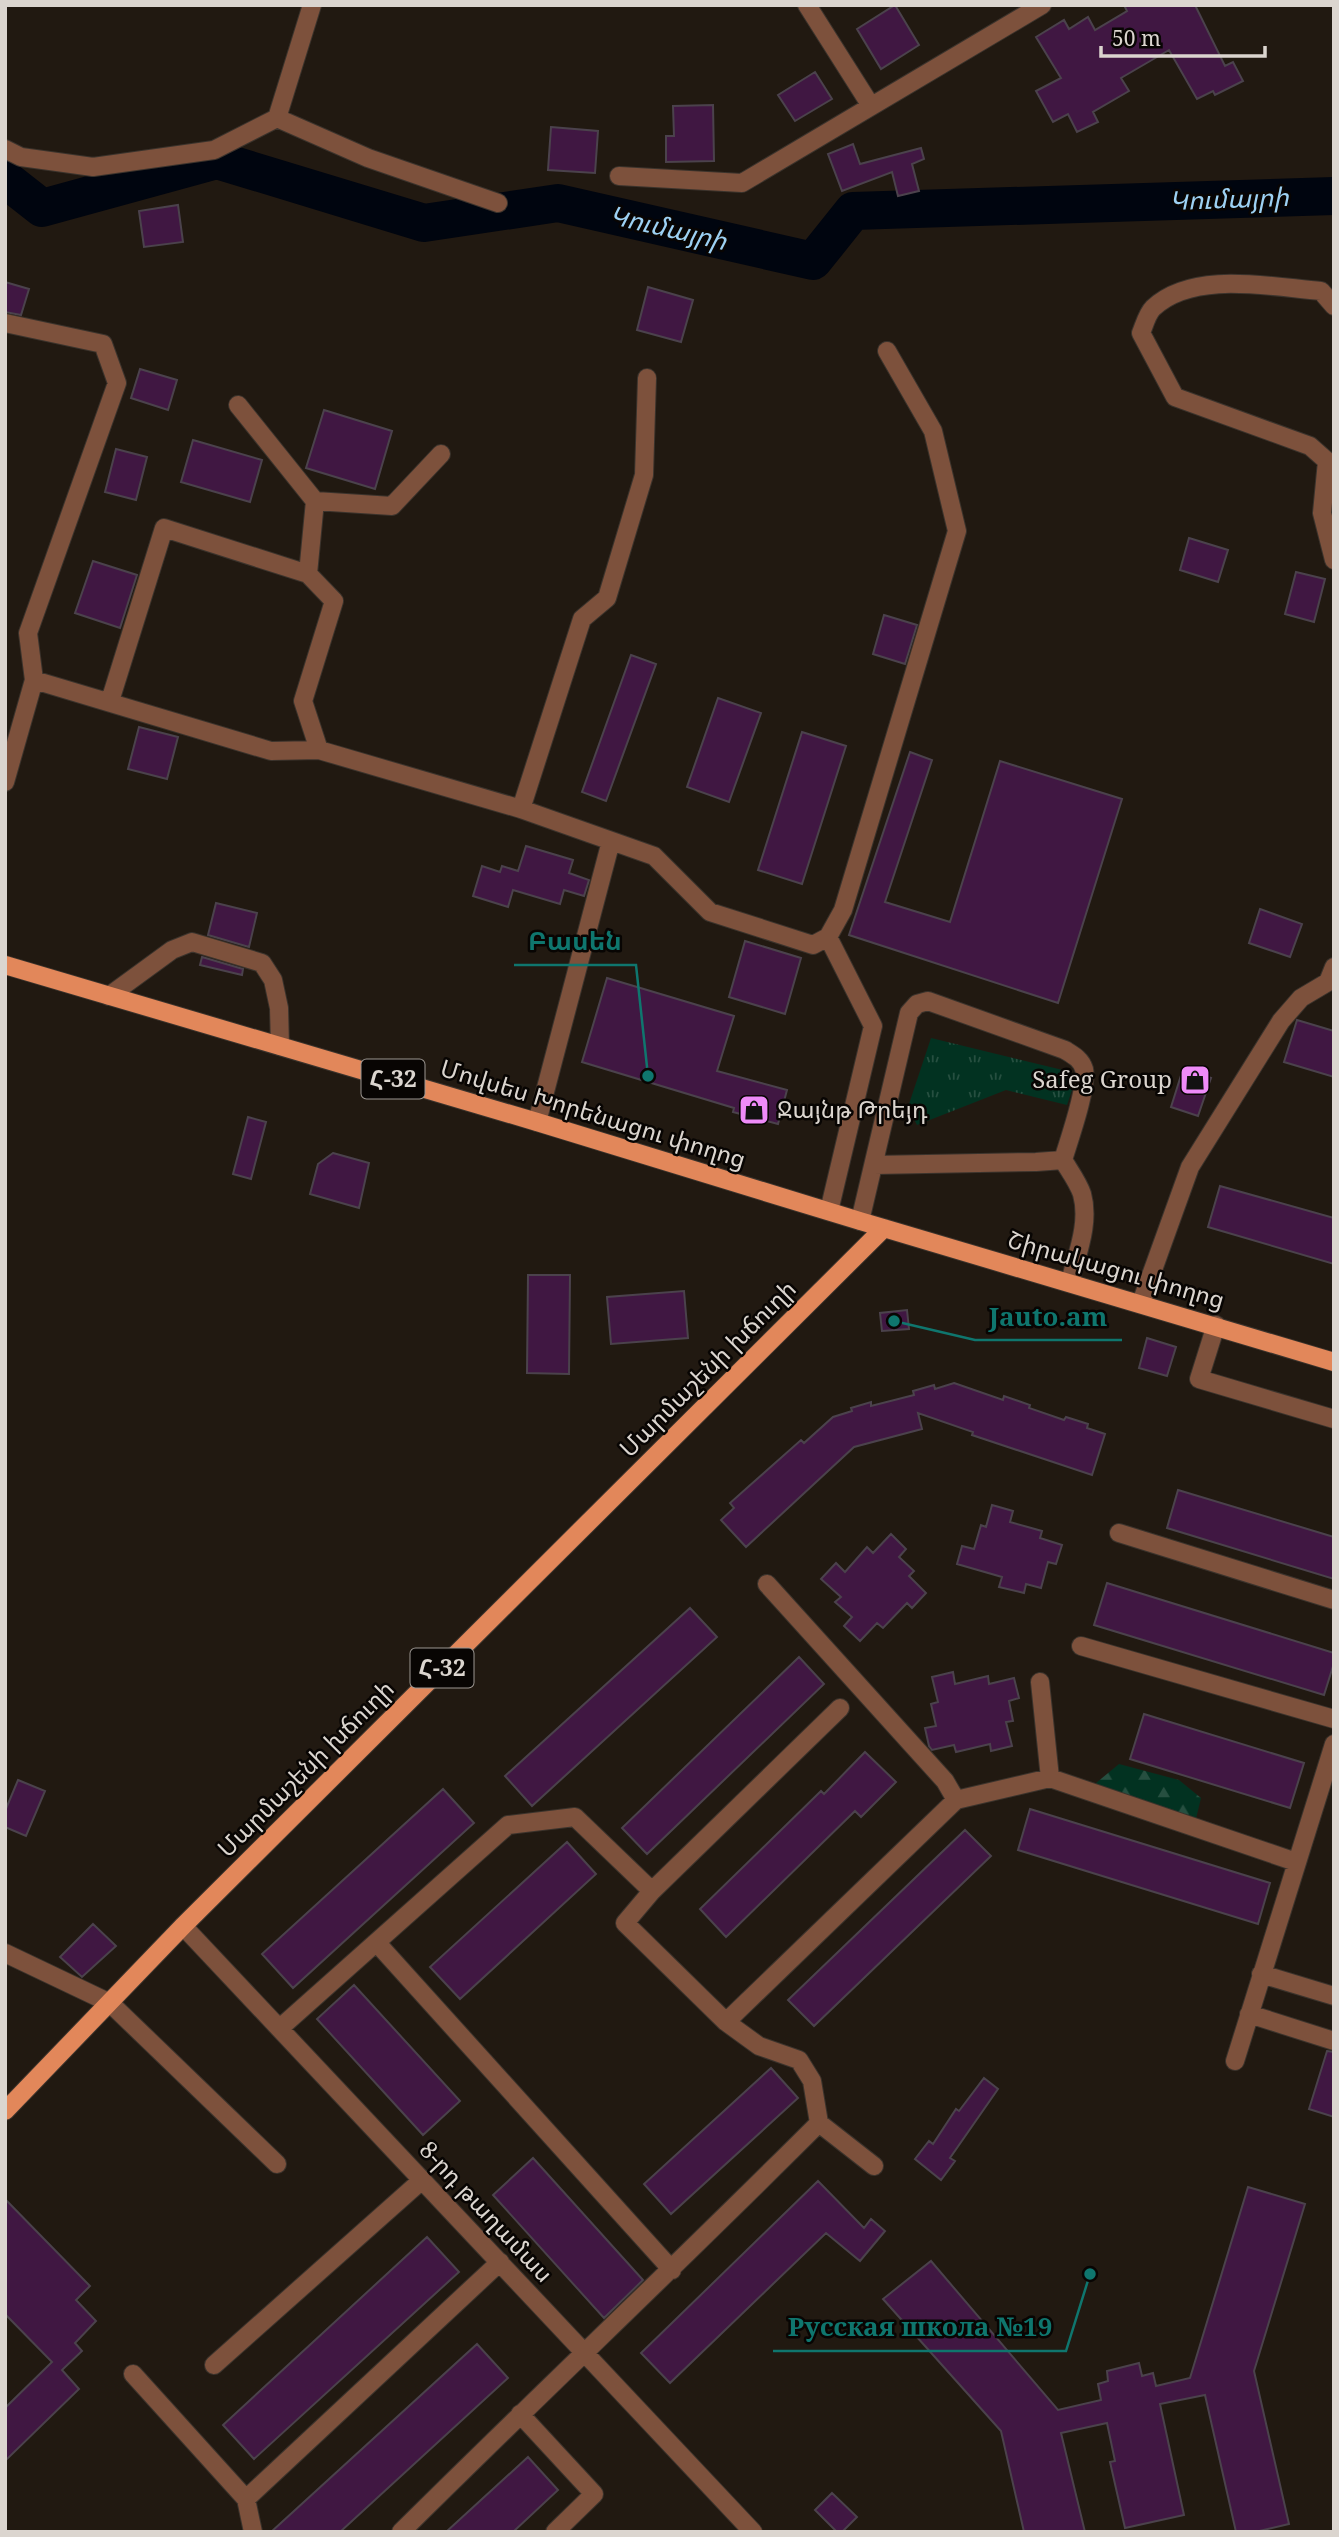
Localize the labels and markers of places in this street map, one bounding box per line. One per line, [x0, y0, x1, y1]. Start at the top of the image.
callout: Բասեն [514, 918, 636, 965]
place label: Safeg Group [1032, 1062, 1172, 1095]
shop icon: Safeg Group [1178, 1063, 1212, 1097]
place label: Ջայնթ Թրեյդ [777, 1092, 928, 1125]
shop icon: Ջայնթ Թրեյդ [737, 1093, 771, 1127]
callout: Jauto.am [975, 1293, 1122, 1340]
callout: Русская школа №19 [773, 2304, 1066, 2351]

